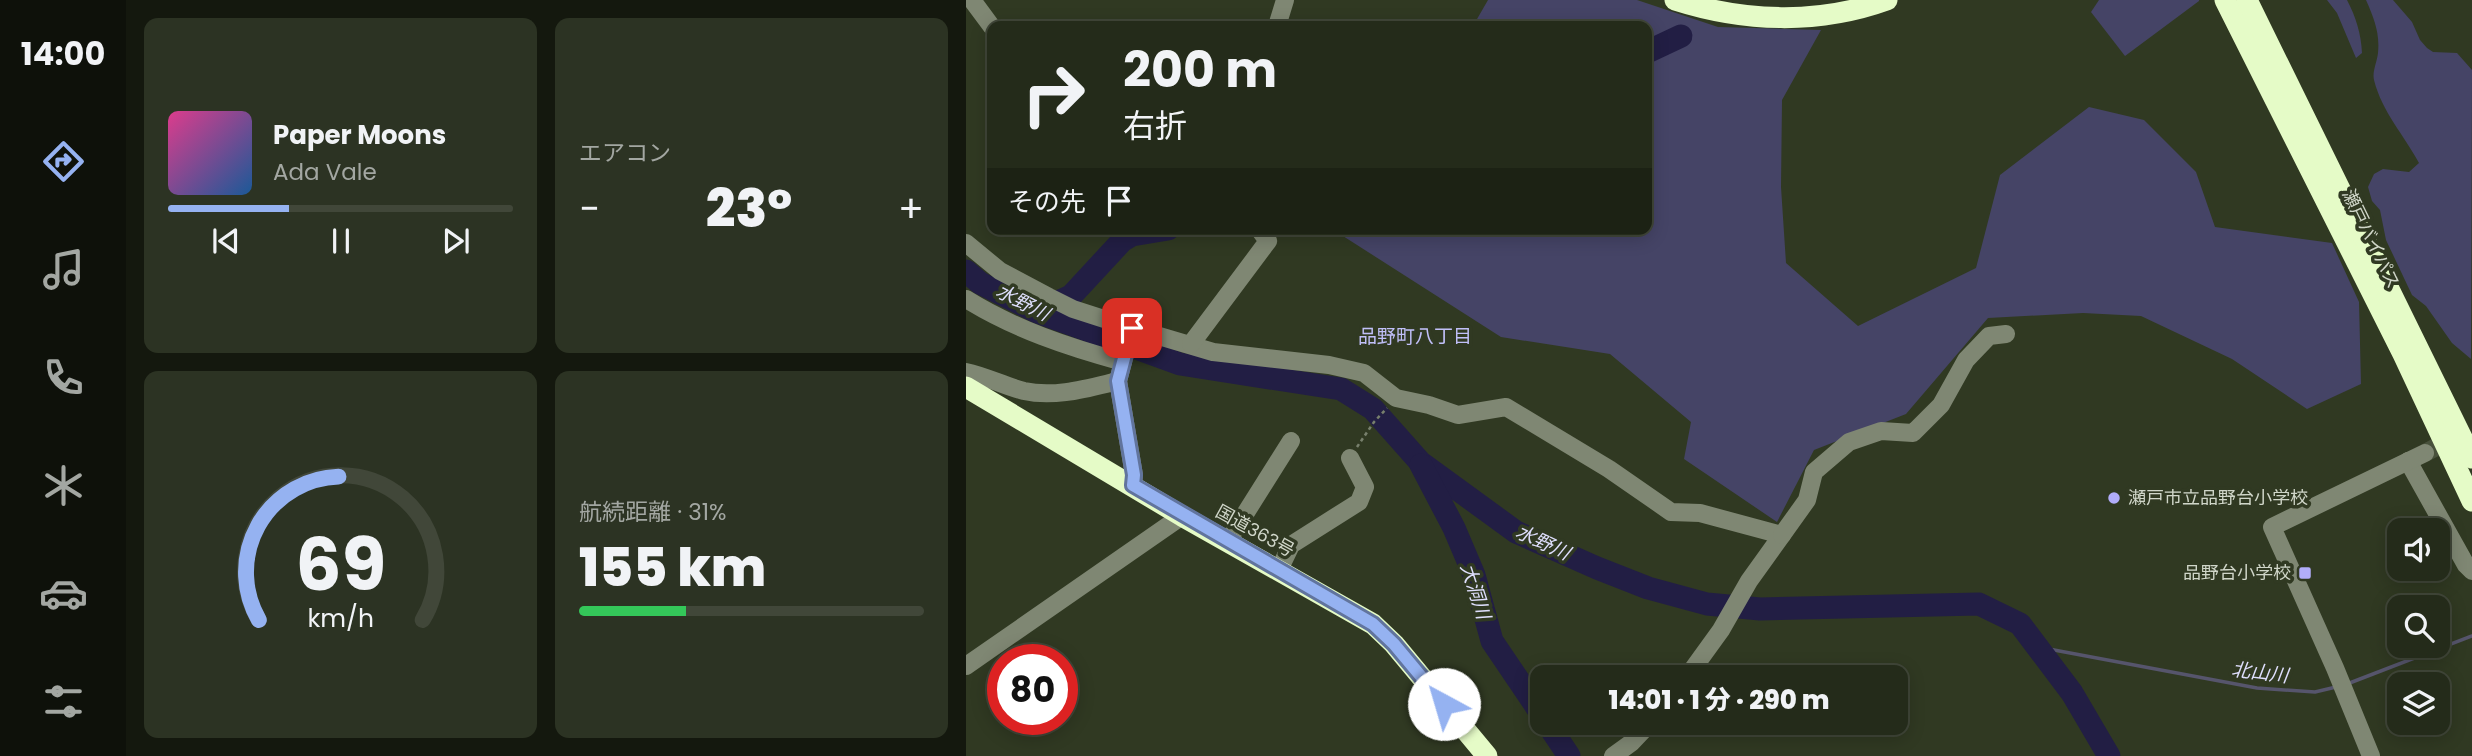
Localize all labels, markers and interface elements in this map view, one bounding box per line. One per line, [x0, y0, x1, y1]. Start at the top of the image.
text: 14:00 [21, 31, 105, 76]
text: 200 m [1123, 36, 1277, 104]
icon: right [1008, 49, 1099, 140]
text: 右折 [1123, 103, 1187, 148]
text: Paper Moons [273, 117, 446, 153]
icon: directions [39, 137, 88, 186]
text: エアコン [579, 137, 671, 169]
text: Ada Vale [273, 156, 377, 188]
text: 23° [706, 172, 792, 245]
text: − [579, 182, 600, 235]
text: + [898, 182, 924, 235]
icon: arrive [1100, 182, 1138, 220]
text: その先 [1008, 184, 1086, 220]
street label: 瀬戸バイパス [2337, 185, 2406, 293]
icon: previous [207, 222, 245, 260]
icon: pause [322, 222, 360, 260]
icon: next [437, 222, 475, 260]
icon: music [39, 245, 88, 294]
water label: 水野川 [991, 277, 1056, 328]
pin [1102, 298, 1162, 358]
icon: arrive [1113, 309, 1151, 347]
district label: 品野町八丁目 [1358, 323, 1472, 350]
icon: phone [39, 353, 88, 402]
icon: climate [39, 461, 88, 510]
place label: 瀬戸市立品野台小学校 [2128, 485, 2308, 510]
marker: 瀬戸市立品野台小学校 [2106, 490, 2122, 506]
text: 航続距離 · 31% [579, 496, 727, 528]
street label: 国道363号 [1211, 499, 1299, 562]
text: 69 [295, 515, 386, 616]
water label: 水野川 [1511, 518, 1576, 568]
map controls [2387, 518, 2450, 735]
button: sound [2387, 518, 2450, 581]
text: 155 km [579, 531, 766, 604]
water label: 大洞川 [1454, 560, 1498, 624]
place label: 品野台小学校 [2183, 560, 2291, 585]
marker: 品野台小学校 [2297, 565, 2313, 581]
icon: car [39, 569, 88, 618]
button: search [2387, 595, 2450, 658]
text: km/h [307, 601, 374, 636]
speed limit sign: 80 [987, 644, 1078, 735]
water label: 北山川 [2230, 656, 2292, 690]
position arrow [1407, 667, 1481, 741]
button: layers [2387, 672, 2450, 735]
icon: filters [39, 677, 88, 726]
text: 14:01 · 1 分 · 290 m [1608, 682, 1830, 718]

